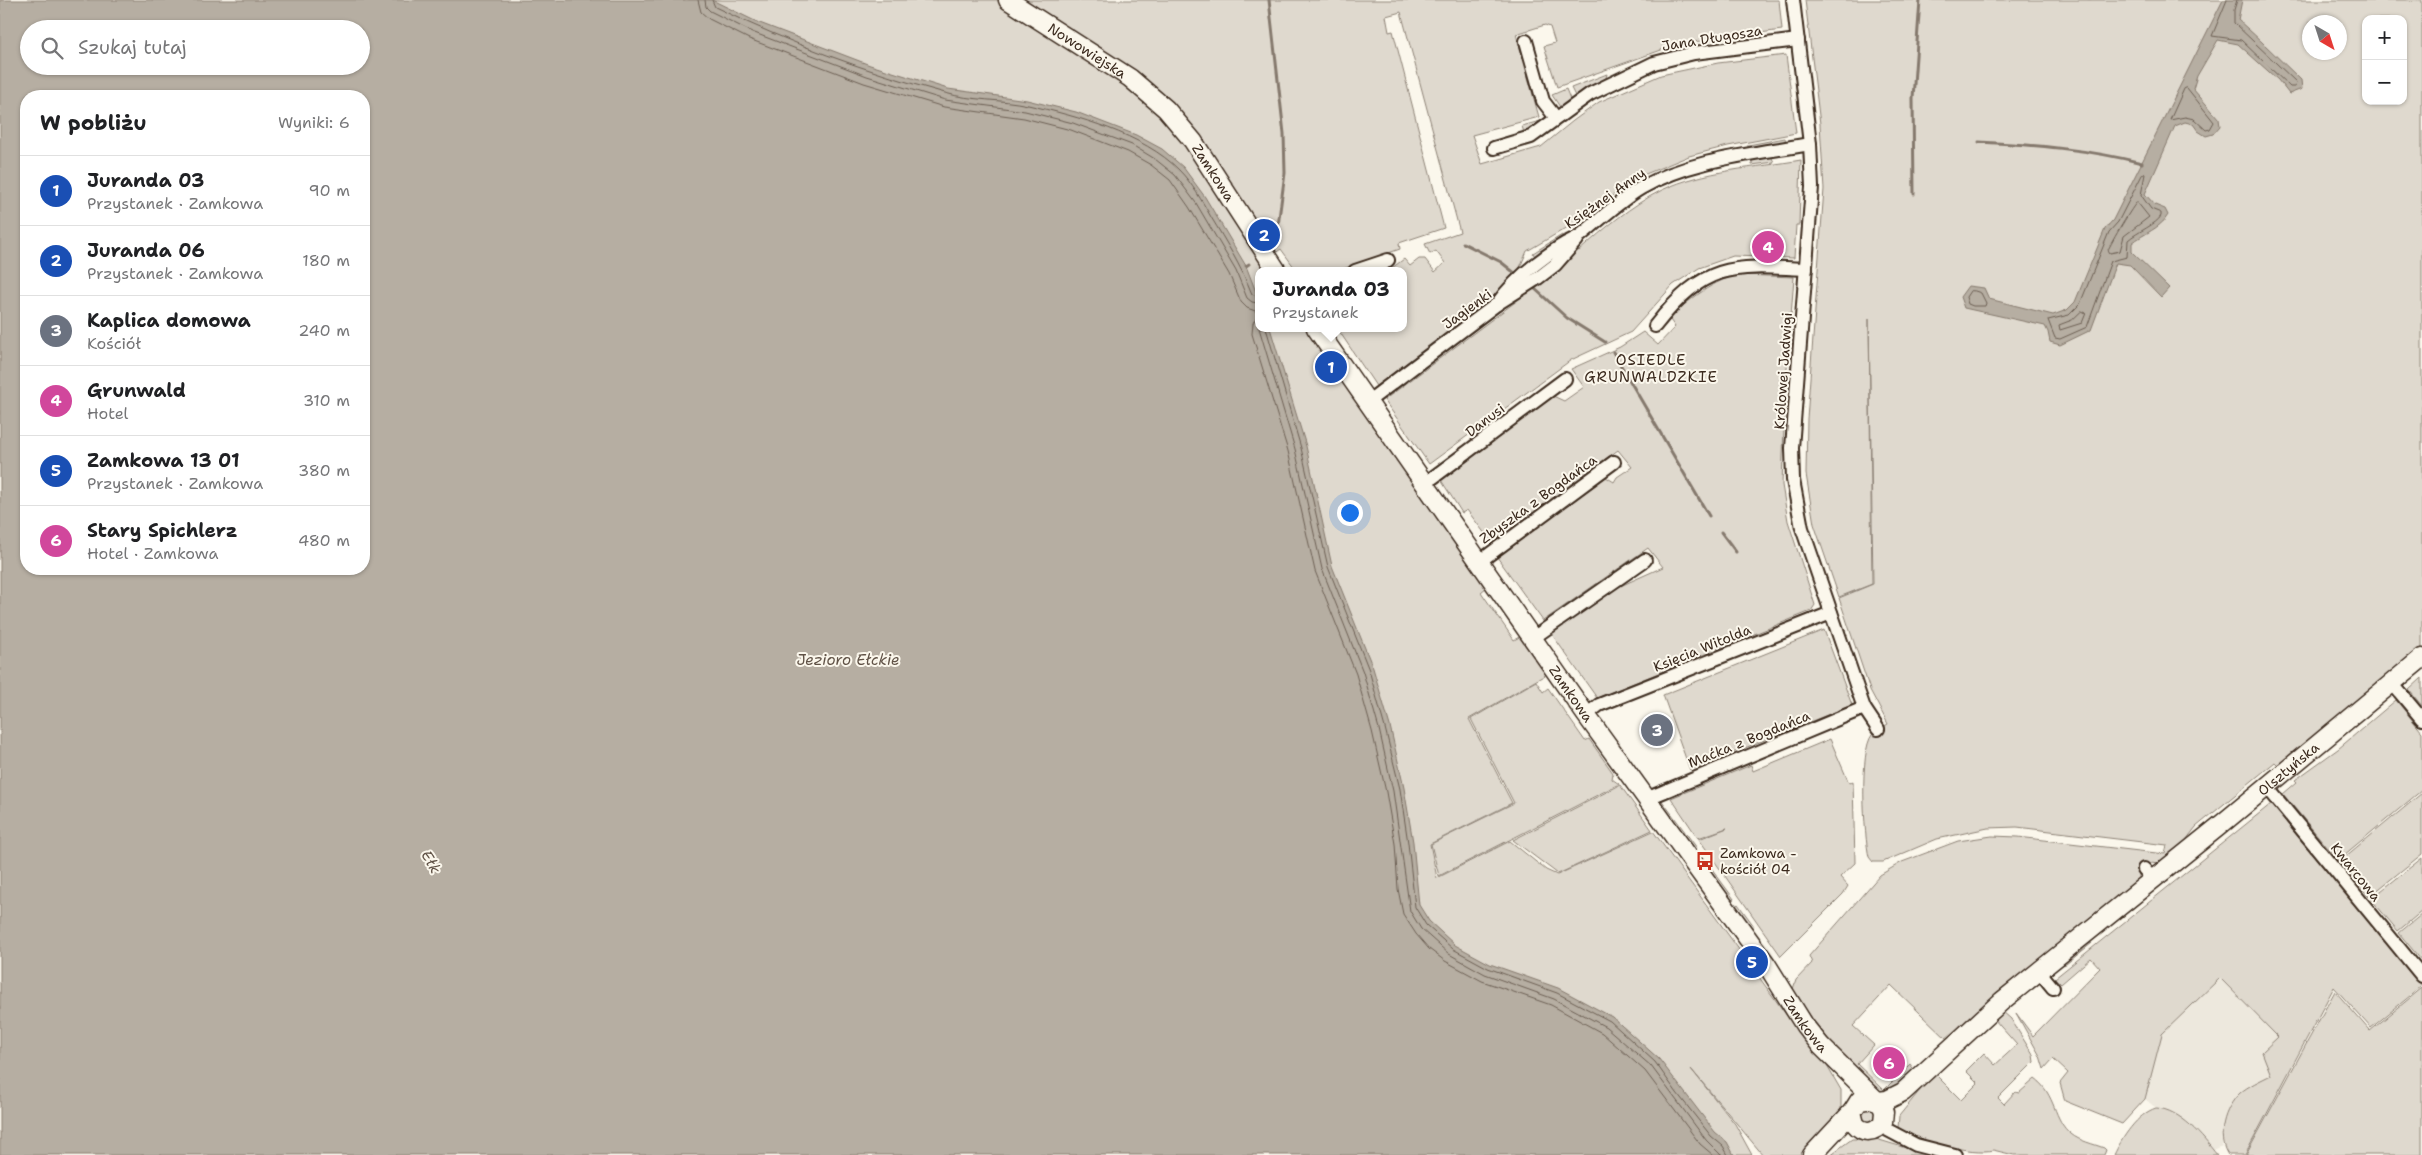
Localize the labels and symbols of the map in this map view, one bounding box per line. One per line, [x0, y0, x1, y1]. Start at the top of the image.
north arrow [2302, 15, 2347, 60]
street label: Nowowiejska [1045, 19, 1130, 82]
street label: Jana Długosza [1660, 21, 1764, 55]
street label: Zamkowa [1188, 140, 1239, 205]
street label: Księżnej Anny [1561, 163, 1649, 233]
pin: 2 [1248, 216, 1280, 254]
pin: 4 [1752, 228, 1784, 266]
street label: Jagienki [1439, 285, 1495, 333]
street label: Królowej Jadwigi [1770, 312, 1796, 430]
pin: 1 [1315, 348, 1347, 386]
district label: OSIEDLE GRUNWALDZKIE [1584, 350, 1718, 387]
street label: Danusi [1462, 399, 1508, 441]
street label: Zbyszka z Bogdańca [1476, 450, 1600, 548]
your location [1337, 500, 1363, 526]
street label: Księcia Witolda [1651, 620, 1754, 676]
water label: Jezioro Ełckie [796, 650, 900, 670]
street label: Zamkowa [1545, 662, 1597, 726]
street label: Maćka z Bogdańca [1685, 706, 1813, 772]
pin: 3 [1641, 711, 1673, 749]
street label: Olsztyńska [2254, 738, 2323, 800]
street label: Kwarcowa [2327, 839, 2385, 905]
place label: Zamkowa - kościół 04 [1720, 844, 1797, 878]
water label: Ełk [416, 847, 446, 878]
bus stop icon: Zamkowa - kościół 04 [1694, 850, 1716, 872]
pin: 5 [1736, 943, 1768, 981]
street label: Zamkowa [1779, 992, 1832, 1057]
pin: 6 [1873, 1044, 1905, 1082]

